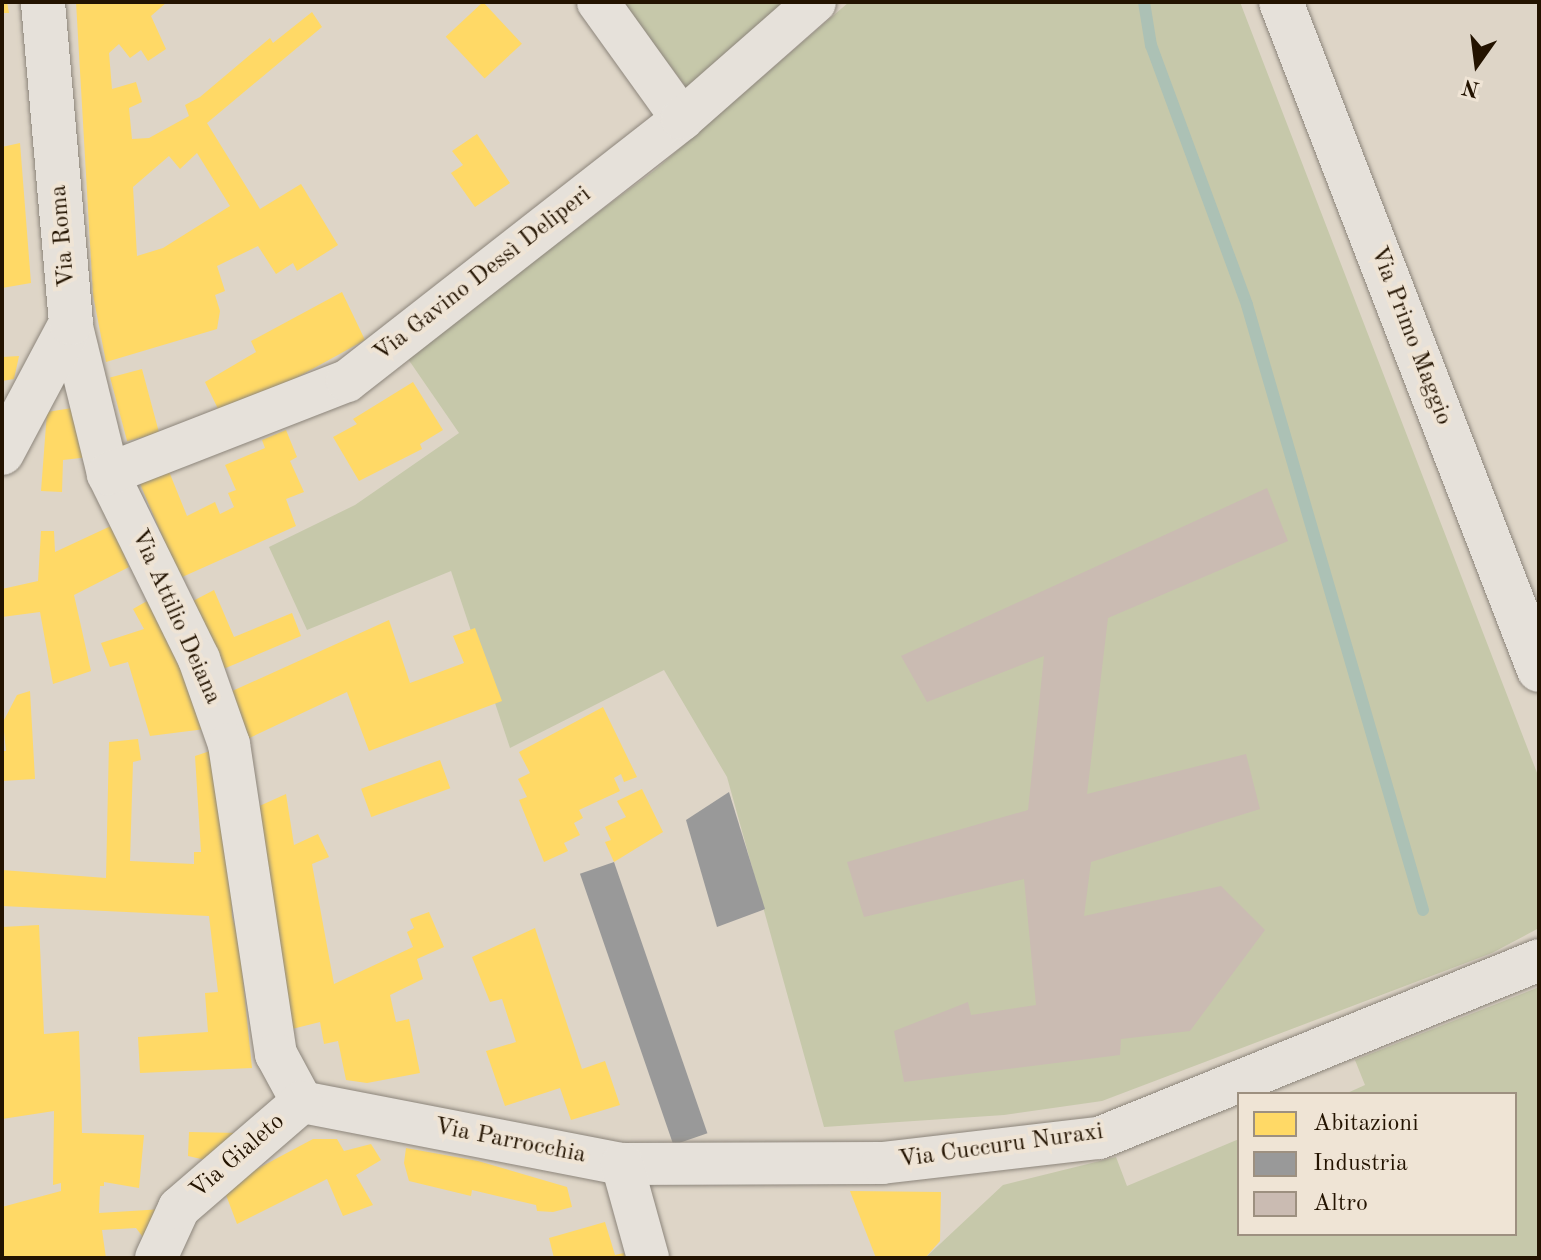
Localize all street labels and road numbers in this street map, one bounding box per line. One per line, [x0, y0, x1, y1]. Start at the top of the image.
street label: Via Gavino Dessì Deliperi [369, 181, 597, 369]
street label: Via Roma [45, 184, 83, 288]
street label: Via Primo Maggio [1363, 243, 1457, 429]
street label: Via Attilio Deiana [123, 525, 227, 709]
street label: Via Gialeto [185, 1108, 291, 1206]
street label: Via Parrocchia [432, 1113, 588, 1171]
street label: Via Cuccuru Nuraxi [897, 1118, 1105, 1176]

